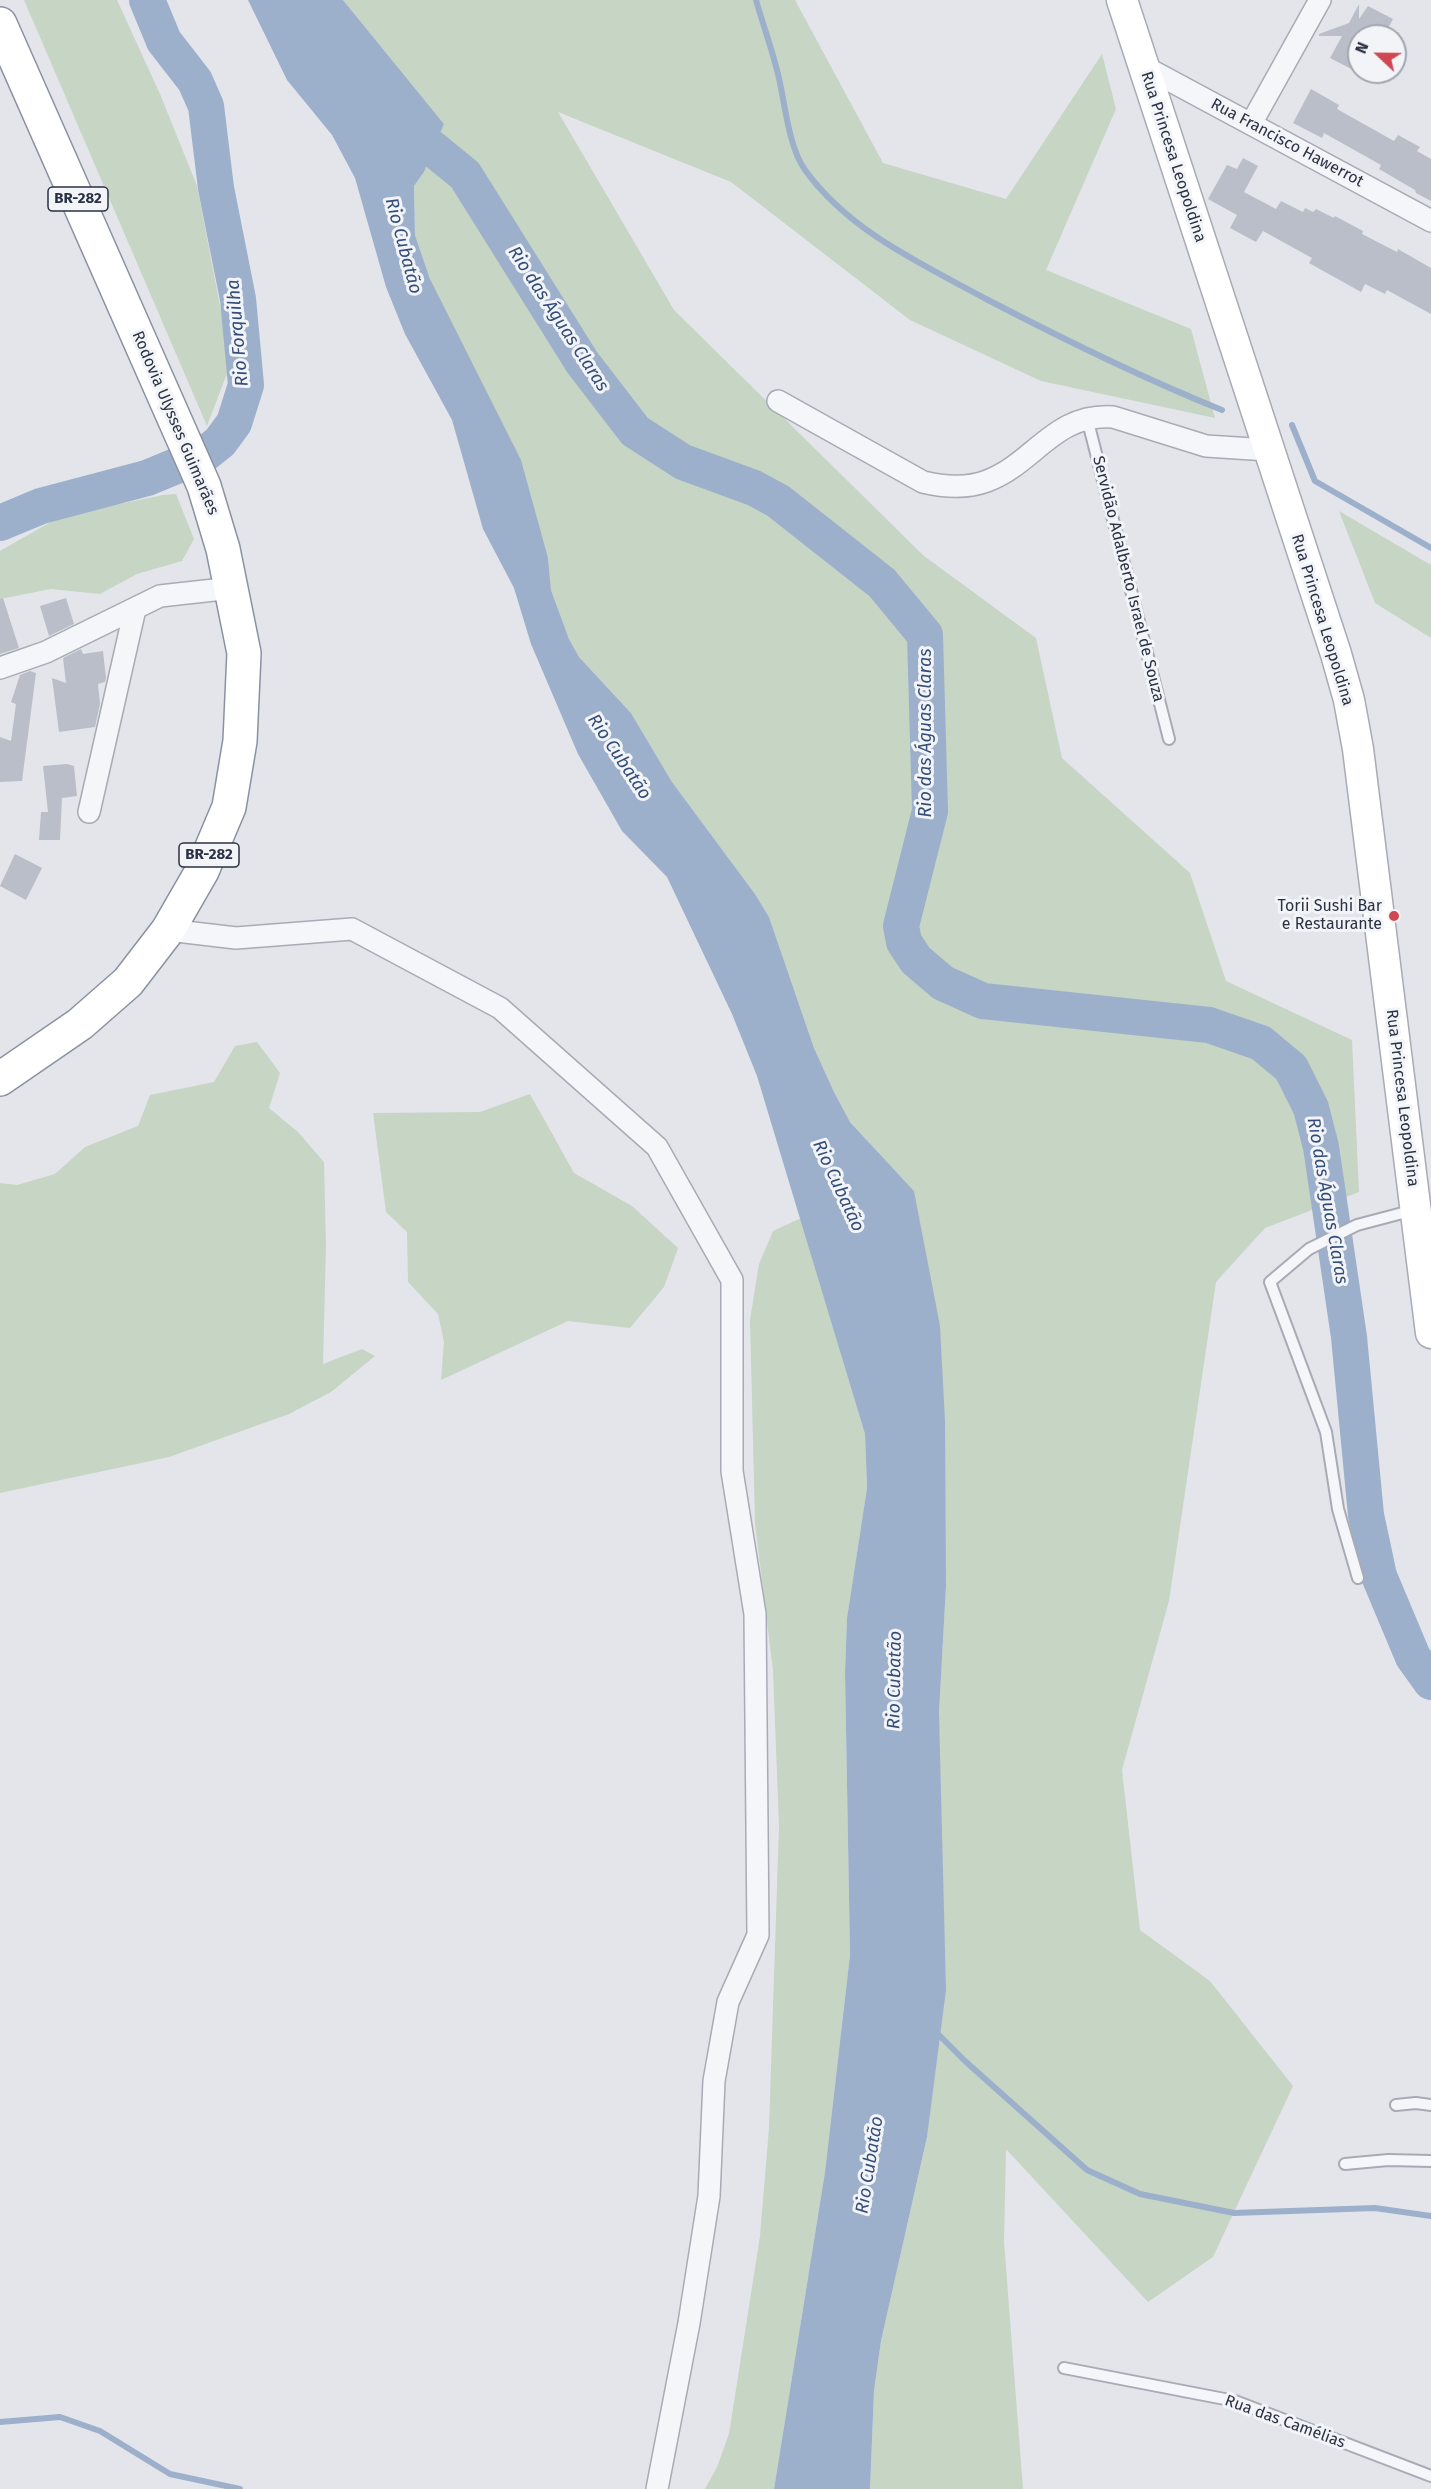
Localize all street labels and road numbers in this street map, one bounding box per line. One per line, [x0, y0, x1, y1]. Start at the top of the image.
street label: Rua Princesa Leopoldina [1136, 69, 1210, 245]
street label: Rua Francisco Hawerrot [1207, 95, 1367, 191]
road number: BR-282 [48, 187, 108, 211]
street label: Rodovia Ulysses Guimarães [127, 328, 223, 518]
street label: Servidão Adalberto Israel de Souza [1088, 454, 1168, 704]
street label: Rua Princesa Leopoldina [1287, 532, 1357, 708]
road number: BR-282 [179, 843, 239, 867]
street label: Rua Princesa Leopoldina [1382, 1008, 1422, 1188]
street label: Rua das Camélias [1222, 2391, 1348, 2453]

